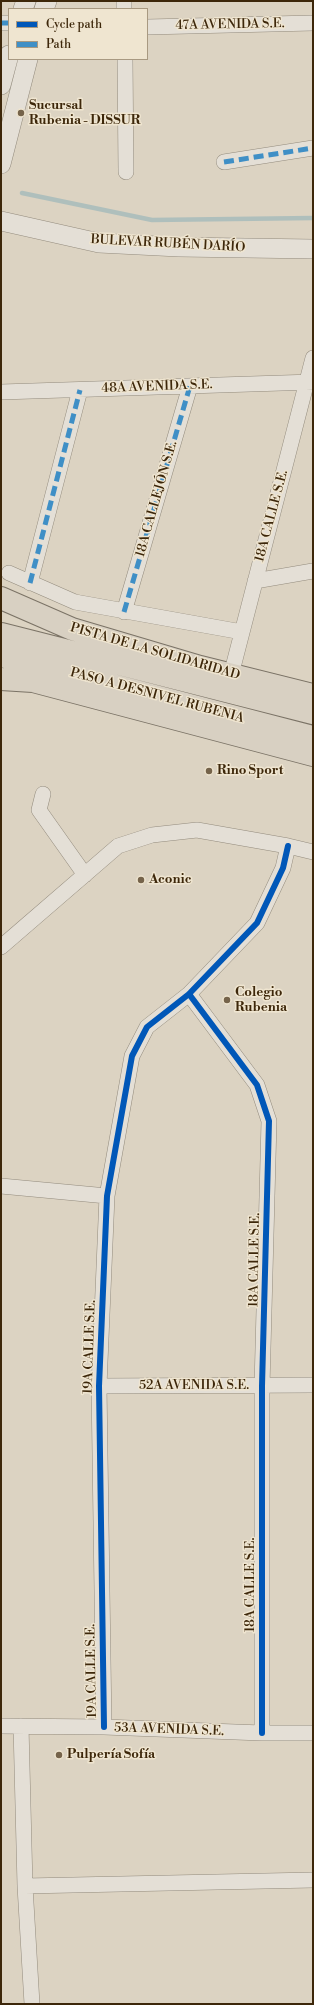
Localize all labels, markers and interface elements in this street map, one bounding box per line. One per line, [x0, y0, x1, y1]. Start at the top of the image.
legend [8, 8, 148, 60]
street label: 47A AVENIDA S.E. [175, 16, 285, 34]
text: Cycle path [46, 17, 102, 32]
text: Path [46, 37, 71, 52]
place label: Sucursal Rubenia - DISSUR [29, 98, 140, 129]
marker: Sucursal Rubenia - DISSUR [16, 108, 26, 118]
street label: BULEVAR RUBÉN DARÍO [90, 232, 246, 256]
street label: 48A AVENIDA S.E. [101, 377, 213, 397]
street label: 18A CALLEJÓN S.E. [133, 439, 181, 559]
street label: 18A CALLE S.E. [252, 468, 292, 564]
street label: PISTA DE LA SOLIDARIDAD [68, 620, 242, 684]
street label: PASO A DESNIVEL RUBENIA [68, 665, 246, 727]
place label: Rino Sport [217, 763, 283, 779]
marker: Rino Sport [204, 766, 214, 776]
place label: Aconic [149, 872, 191, 888]
marker: Aconic [136, 875, 146, 885]
place label: Colegio Rubenia [235, 985, 287, 1016]
marker: Colegio Rubenia [222, 995, 232, 1005]
street label: 18A CALLE S.E. [246, 1213, 264, 1307]
street label: 19A CALLE S.E. [81, 1300, 99, 1394]
street label: 52A AVENIDA S.E. [139, 1378, 249, 1394]
street label: 18A CALLE S.E. [243, 1538, 259, 1632]
street label: 19A CALLE S.E. [83, 1624, 101, 1718]
street label: 53A AVENIDA S.E. [114, 1720, 224, 1740]
place label: Pulpería Sofía [67, 1747, 155, 1763]
marker: Pulpería Sofía [54, 1750, 64, 1760]

